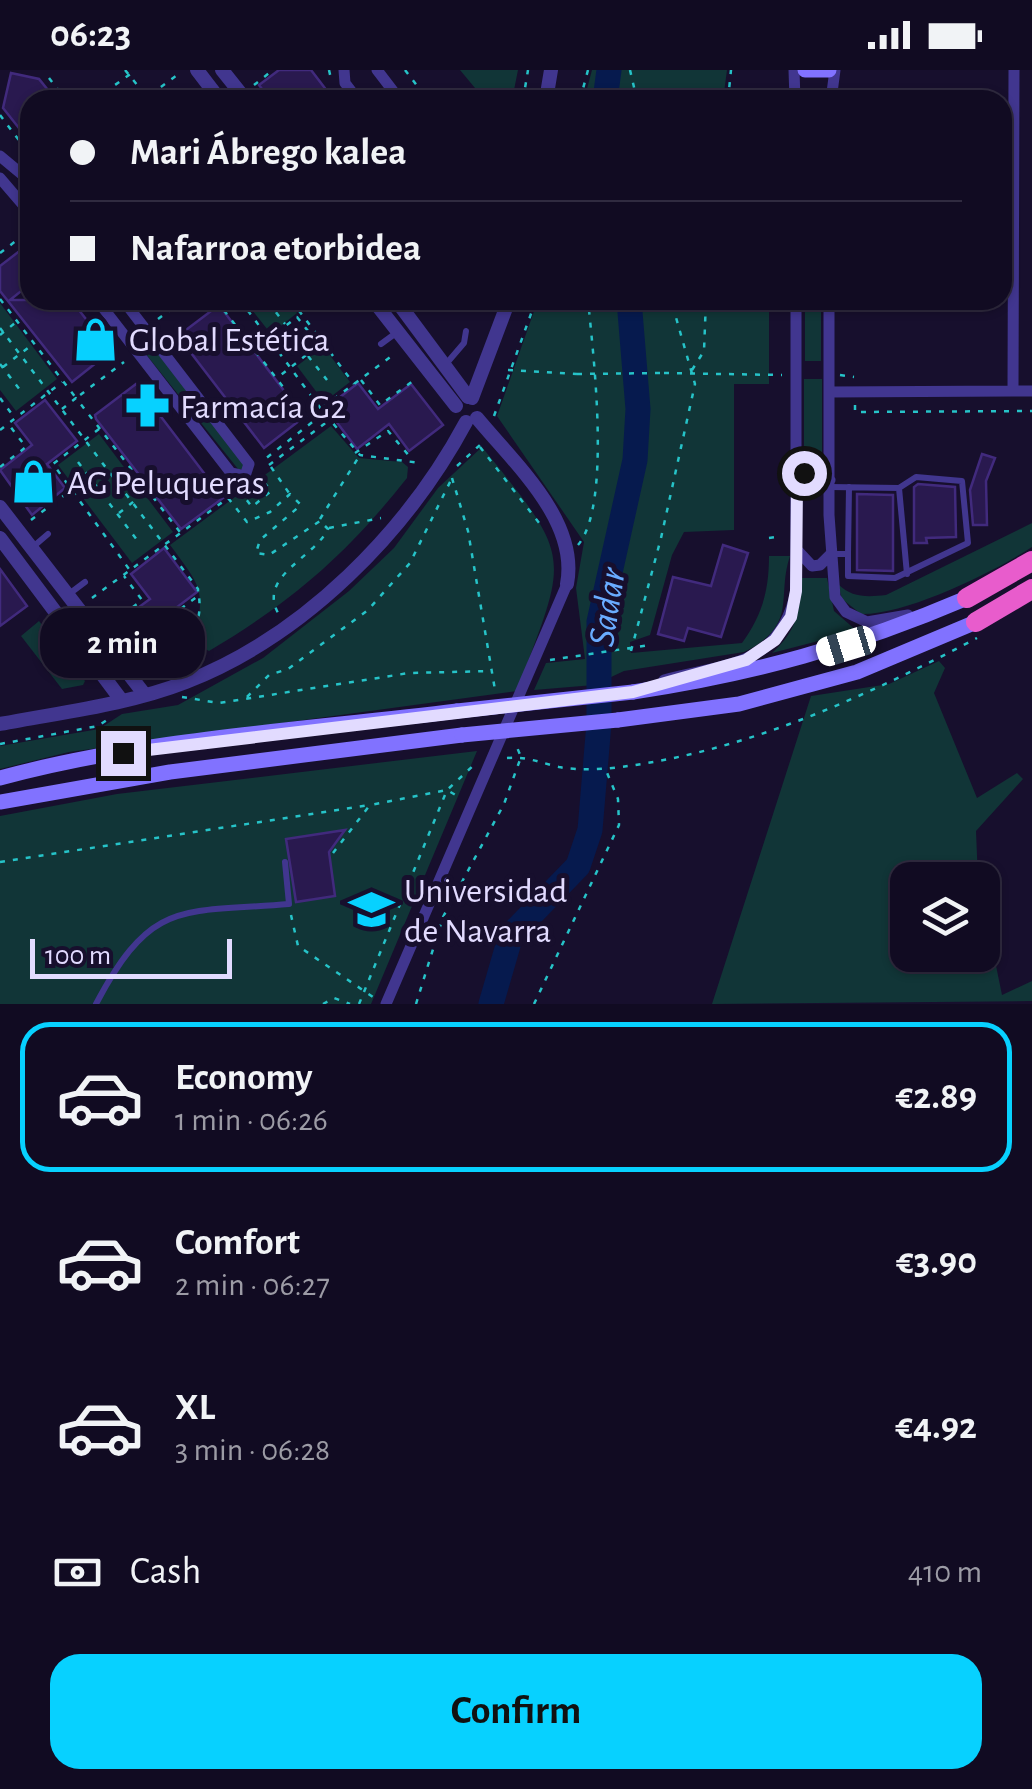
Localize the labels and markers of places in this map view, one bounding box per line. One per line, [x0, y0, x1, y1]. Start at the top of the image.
shop icon: Global Estética [72, 315, 120, 363]
place label: Global Estética [129, 323, 330, 358]
pharmacy icon: Farmacía G2 [123, 382, 171, 430]
place label: Farmacía G2 [180, 390, 346, 425]
shop icon: AG Peluqueras [10, 458, 58, 506]
place label: AG Peluqueras [67, 466, 265, 501]
place label: Universidad de Navarra [404, 874, 567, 949]
school or university icon: Universidad de Navarra [347, 886, 395, 934]

